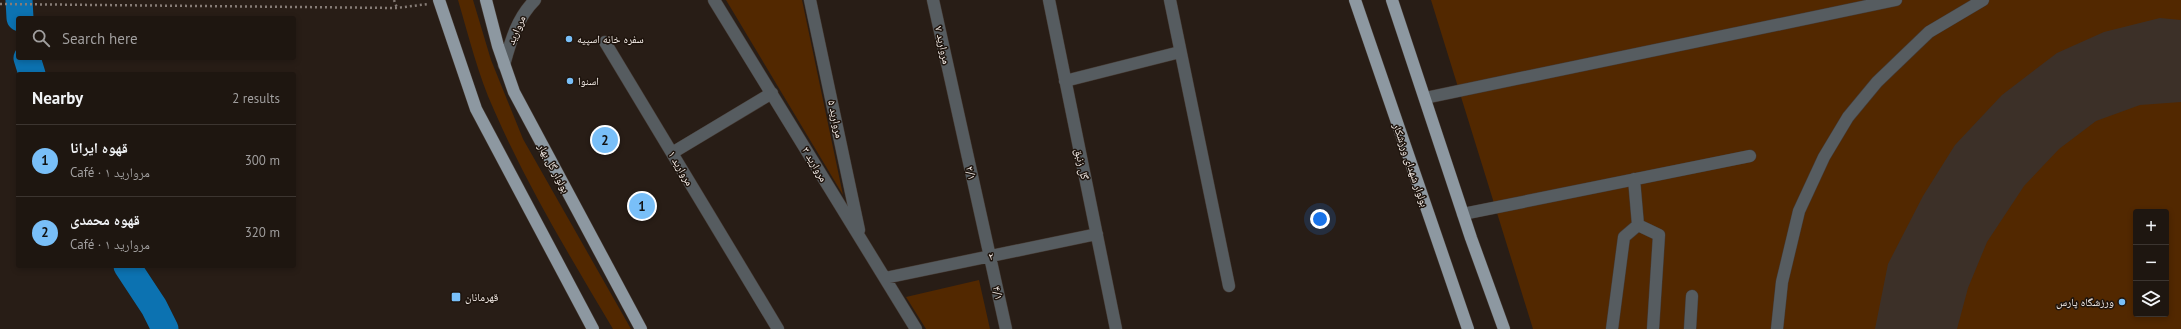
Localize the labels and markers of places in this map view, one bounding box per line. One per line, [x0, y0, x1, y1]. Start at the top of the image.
place label: سفره خانه اسپیه [577, 32, 644, 46]
marker: سفره خانه اسپیه [564, 34, 574, 44]
place label: اسنوا [578, 74, 599, 88]
marker: اسنوا [565, 76, 575, 86]
pin: 2 [592, 125, 618, 155]
pin: 1 [629, 191, 655, 221]
place label: قهرمانان [465, 290, 499, 304]
marker: قهرمانان [450, 291, 462, 303]
place label: ورزشگاه پارس [2056, 295, 2114, 309]
marker: ورزشگاه پارس [2117, 297, 2127, 307]

